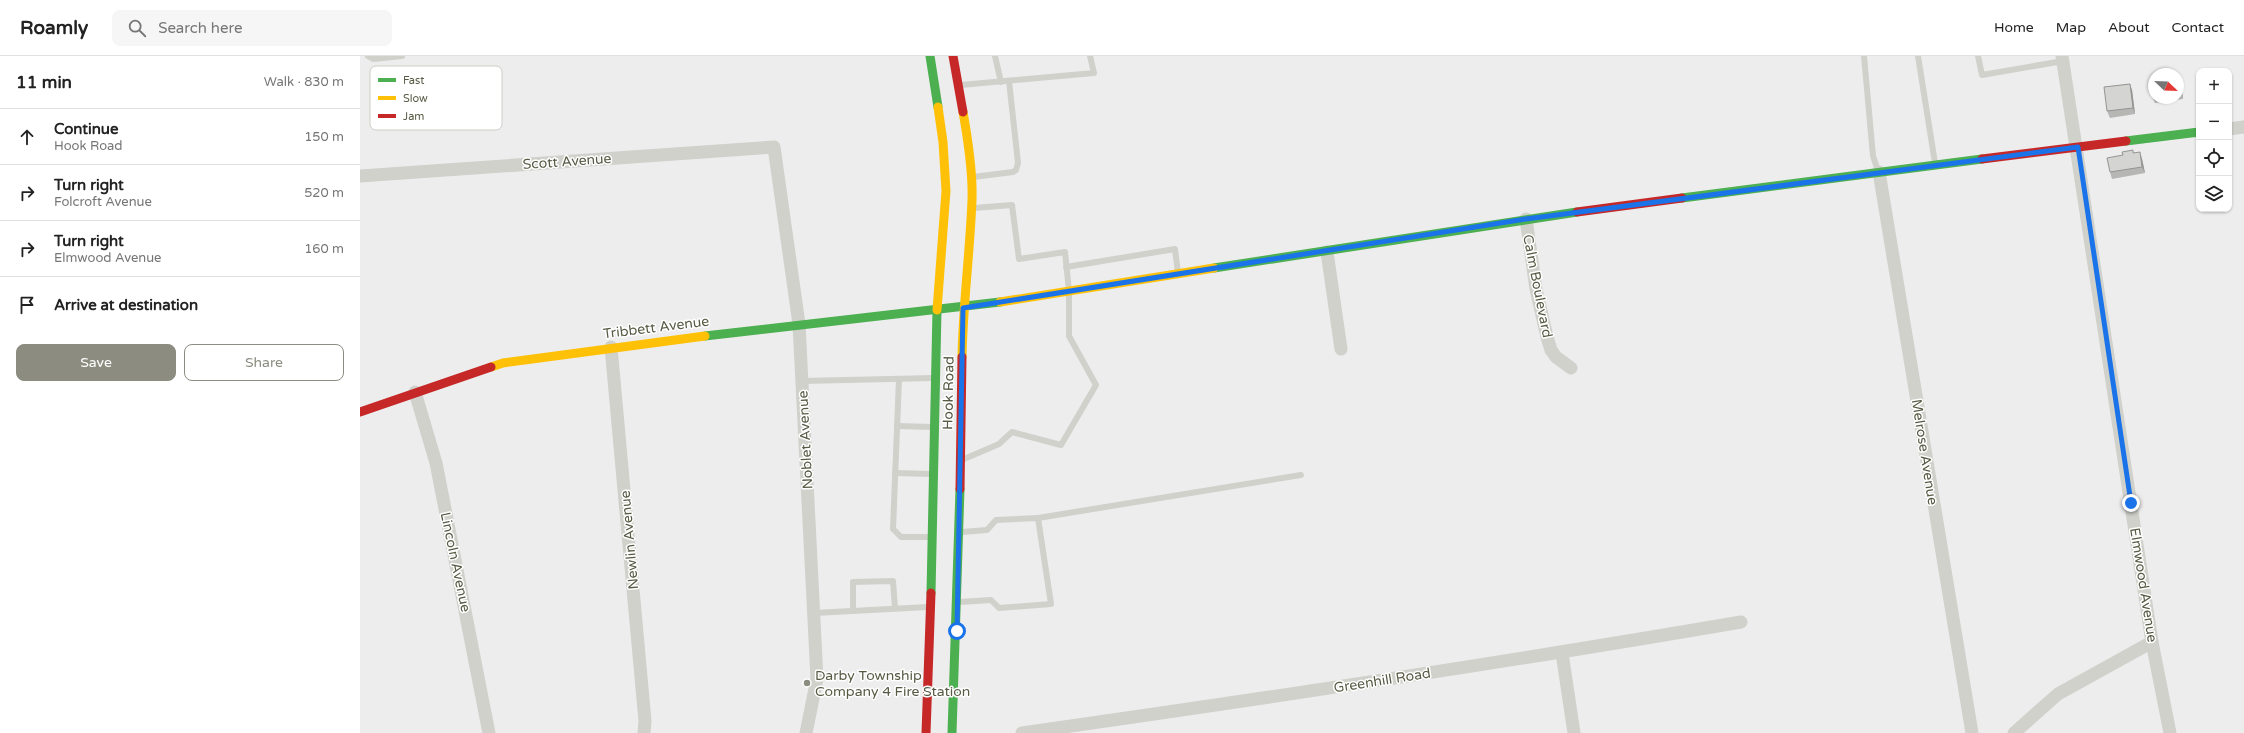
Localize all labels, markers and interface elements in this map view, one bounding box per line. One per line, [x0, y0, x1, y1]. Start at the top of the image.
search box [112, 10, 392, 46]
text: Roamly [20, 17, 88, 39]
icon: search [126, 17, 148, 39]
text: Search here [158, 19, 243, 37]
text: Home [1994, 19, 2034, 36]
text: Map [2056, 19, 2086, 36]
text: About [2108, 19, 2150, 36]
text: Contact [2172, 19, 2224, 36]
legend [370, 66, 502, 130]
north arrow [2148, 68, 2184, 104]
map controls [2196, 68, 2232, 212]
button: + [2196, 68, 2232, 104]
text: 11 min [16, 72, 72, 93]
text: Walk · 830 m [264, 74, 344, 90]
text: Fast [403, 74, 424, 87]
text: Slow [403, 92, 428, 105]
button: − [2196, 104, 2232, 140]
text: Jam [403, 110, 424, 123]
text: Continue [54, 120, 118, 138]
icon: ahead [16, 126, 38, 148]
text: 150 m [304, 129, 344, 145]
text: Hook Road [54, 138, 123, 154]
button: locate [2196, 140, 2232, 176]
street label: Scott Avenue [522, 150, 612, 173]
text: Turn right [54, 176, 124, 194]
button: layers [2196, 176, 2232, 212]
icon: right [16, 182, 38, 204]
text: 520 m [304, 185, 344, 201]
text: Folcroft Avenue [54, 194, 152, 210]
text: Turn right [54, 232, 124, 250]
street label: Calm Boulevard [1519, 233, 1556, 339]
icon: right [16, 238, 38, 260]
text: 160 m [304, 241, 344, 257]
text: Elmwood Avenue [54, 250, 161, 266]
icon: arrive [16, 294, 38, 316]
text: Arrive at destination [54, 296, 198, 314]
street label: Tribbett Avenue [602, 313, 710, 342]
button: Save [16, 344, 176, 381]
button: Share [184, 344, 344, 381]
street label: Hook Road [939, 356, 958, 430]
street label: Noblet Avenue [794, 390, 817, 490]
street label: Melrose Avenue [1908, 398, 1941, 506]
street label: Newlin Avenue [617, 490, 642, 590]
route end [2122, 494, 2140, 512]
street label: Lincoln Avenue [437, 511, 474, 614]
street label: Elmwood Avenue [2126, 527, 2161, 644]
route start [948, 622, 966, 640]
street label: Greenhill Road [1332, 664, 1432, 697]
place label: Darby Township Company 4 Fire Station [815, 667, 970, 700]
marker: Darby Township Company 4 Fire Station [802, 678, 812, 688]

